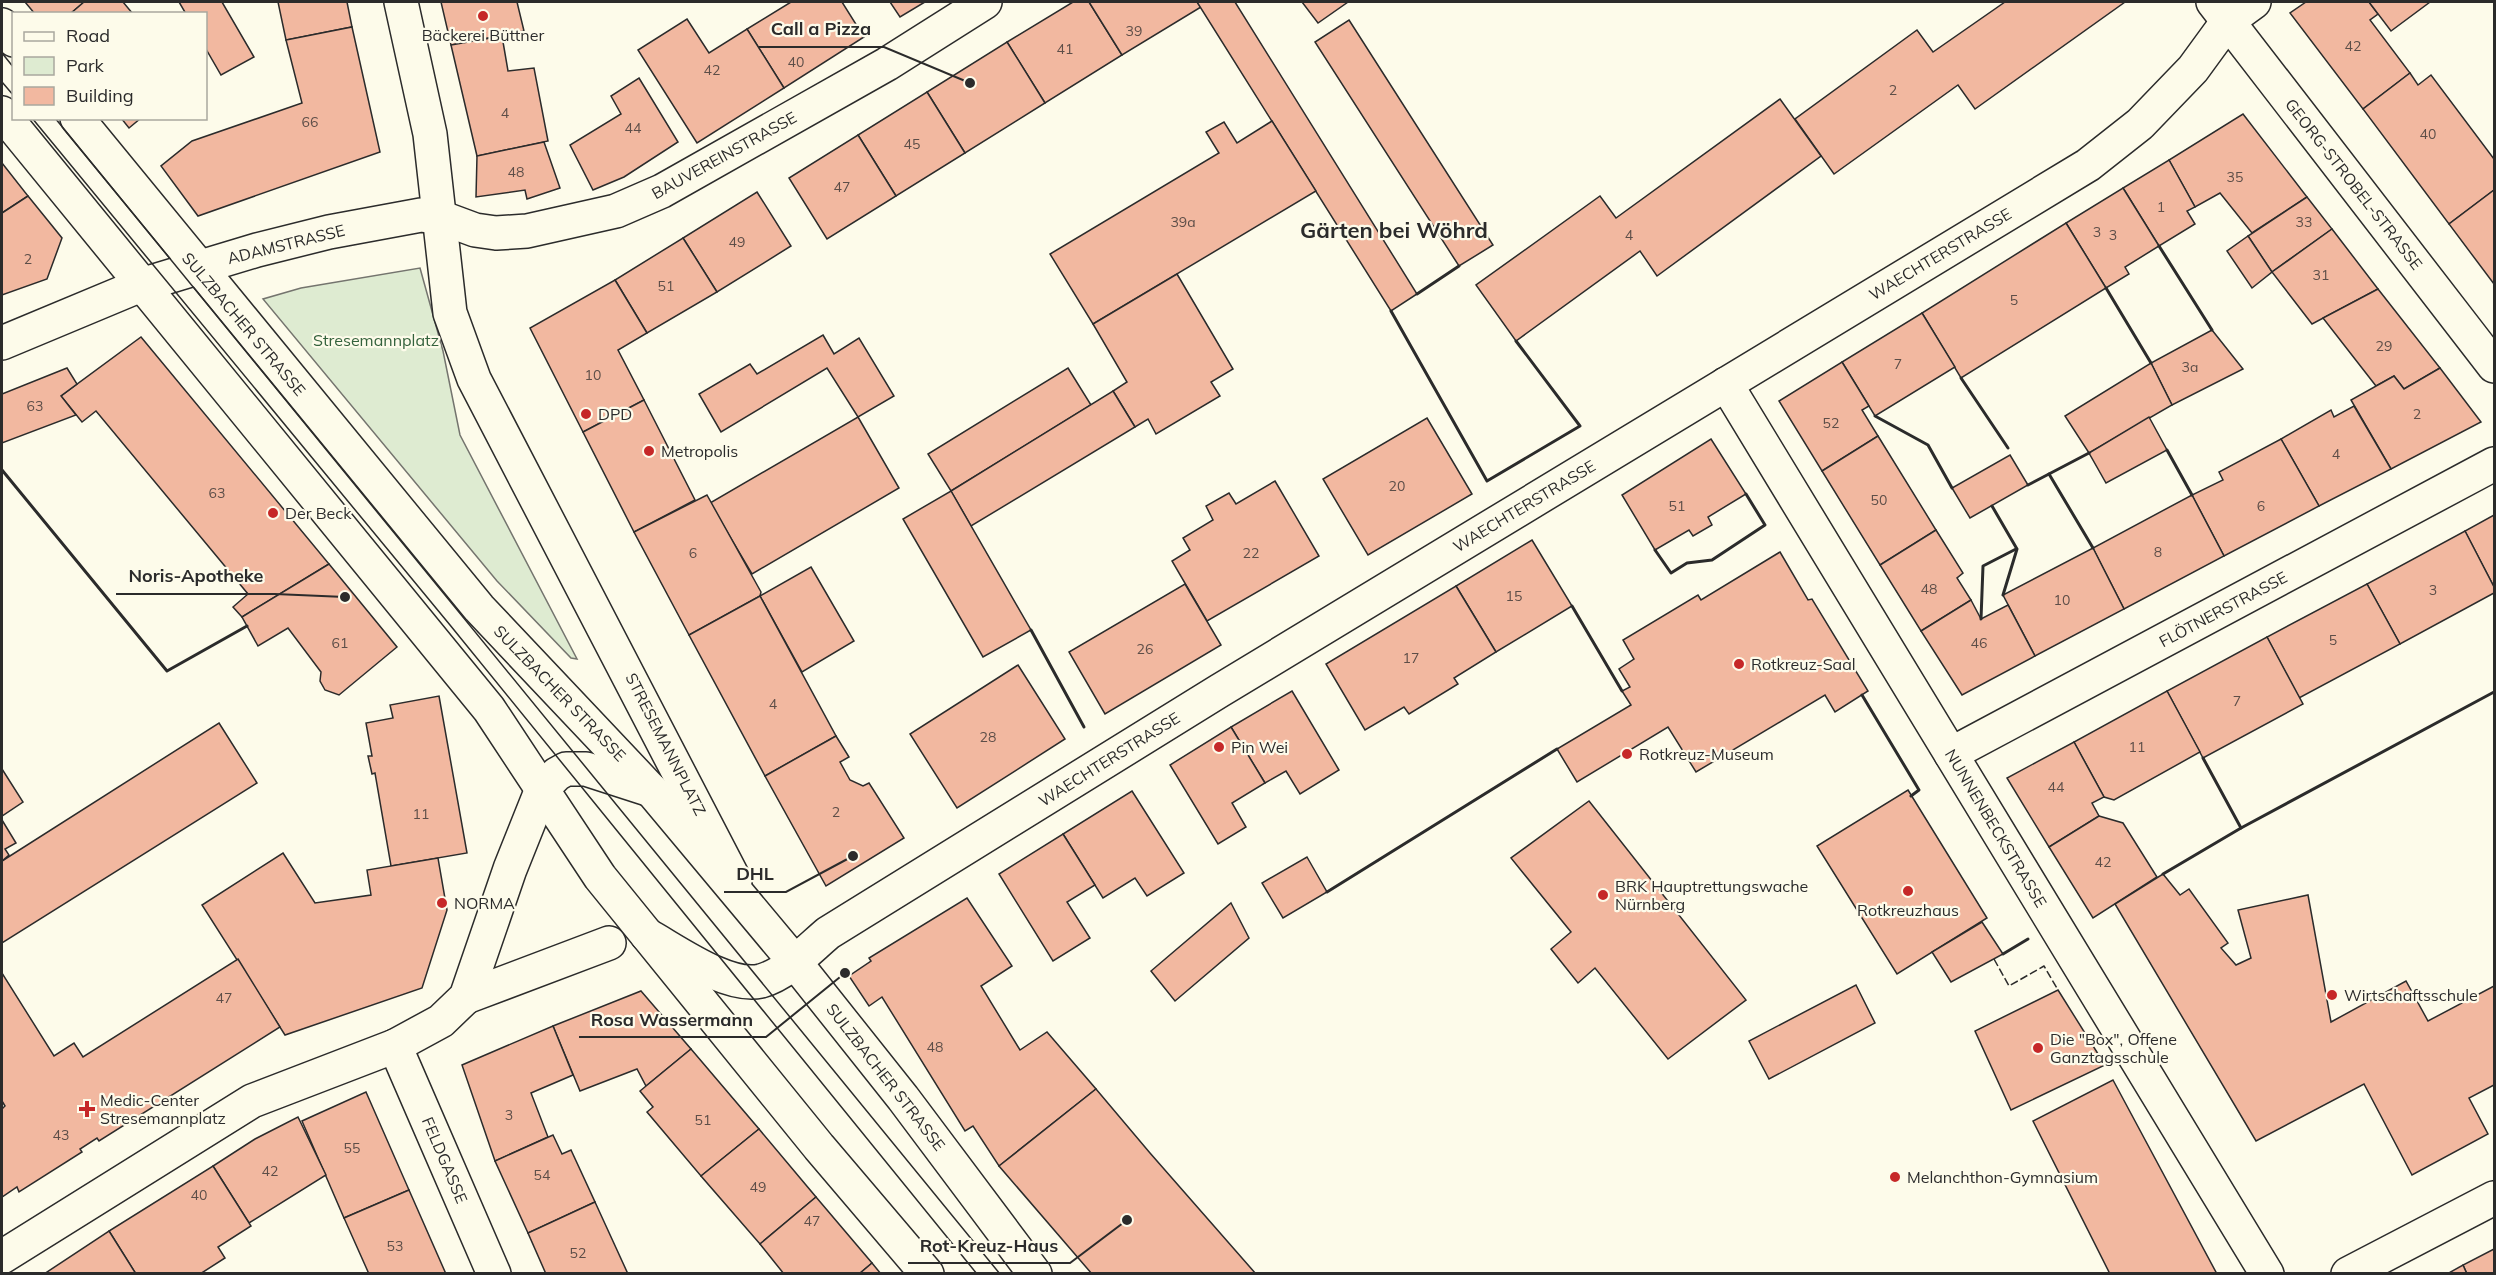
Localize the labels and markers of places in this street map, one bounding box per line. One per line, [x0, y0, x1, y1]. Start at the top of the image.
marker: Bäckerei Büttner [476, 9, 490, 23]
callout: Call a Pizza [759, 11, 884, 47]
place label: Bäckerei Büttner [422, 25, 544, 45]
place label: DPD [598, 404, 632, 424]
marker: DPD [579, 407, 593, 421]
place label: Metropolis [661, 441, 738, 461]
marker: Metropolis [642, 444, 656, 458]
place label: Der Beck [285, 503, 352, 523]
marker: Der Beck [266, 506, 280, 520]
callout: Noris-Apotheke [116, 558, 275, 594]
place label: Rotkreuz-Saal [1751, 654, 1856, 674]
marker: Rotkreuz-Saal [1732, 657, 1746, 671]
place label: Pin Wei [1231, 737, 1288, 757]
marker: Pin Wei [1212, 740, 1226, 754]
place label: Rotkreuz-Museum [1639, 744, 1774, 764]
marker: Rotkreuz-Museum [1620, 747, 1634, 761]
callout: DHL [724, 856, 786, 892]
place label: BRK Hauptrettungswache Nürnberg [1615, 876, 1808, 914]
marker: Rotkreuzhaus [1901, 884, 1915, 898]
marker: BRK Hauptrettungswache Nürnberg [1596, 888, 1610, 902]
place label: NORMA [454, 893, 515, 913]
marker: NORMA [435, 896, 449, 910]
place label: Rotkreuzhaus [1857, 900, 1959, 920]
place label: Wirtschaftsschule [2344, 985, 2478, 1005]
marker: Wirtschaftsschule [2325, 988, 2339, 1002]
callout: Rosa Wassermann [579, 1001, 766, 1037]
place label: Die "Box", Offene Ganztagsschule [2050, 1029, 2177, 1067]
marker: Die "Box", Offene Ganztagsschule [2031, 1041, 2045, 1055]
place label: Medic-Center Stresemannplatz [100, 1090, 226, 1128]
marker: Medic-Center Stresemannplatz [78, 1100, 96, 1118]
place label: Melanchthon-Gymnasium [1907, 1167, 2098, 1187]
marker: Melanchthon-Gymnasium [1888, 1170, 1902, 1184]
callout: Rot-Kreuz-Haus [908, 1227, 1070, 1263]

